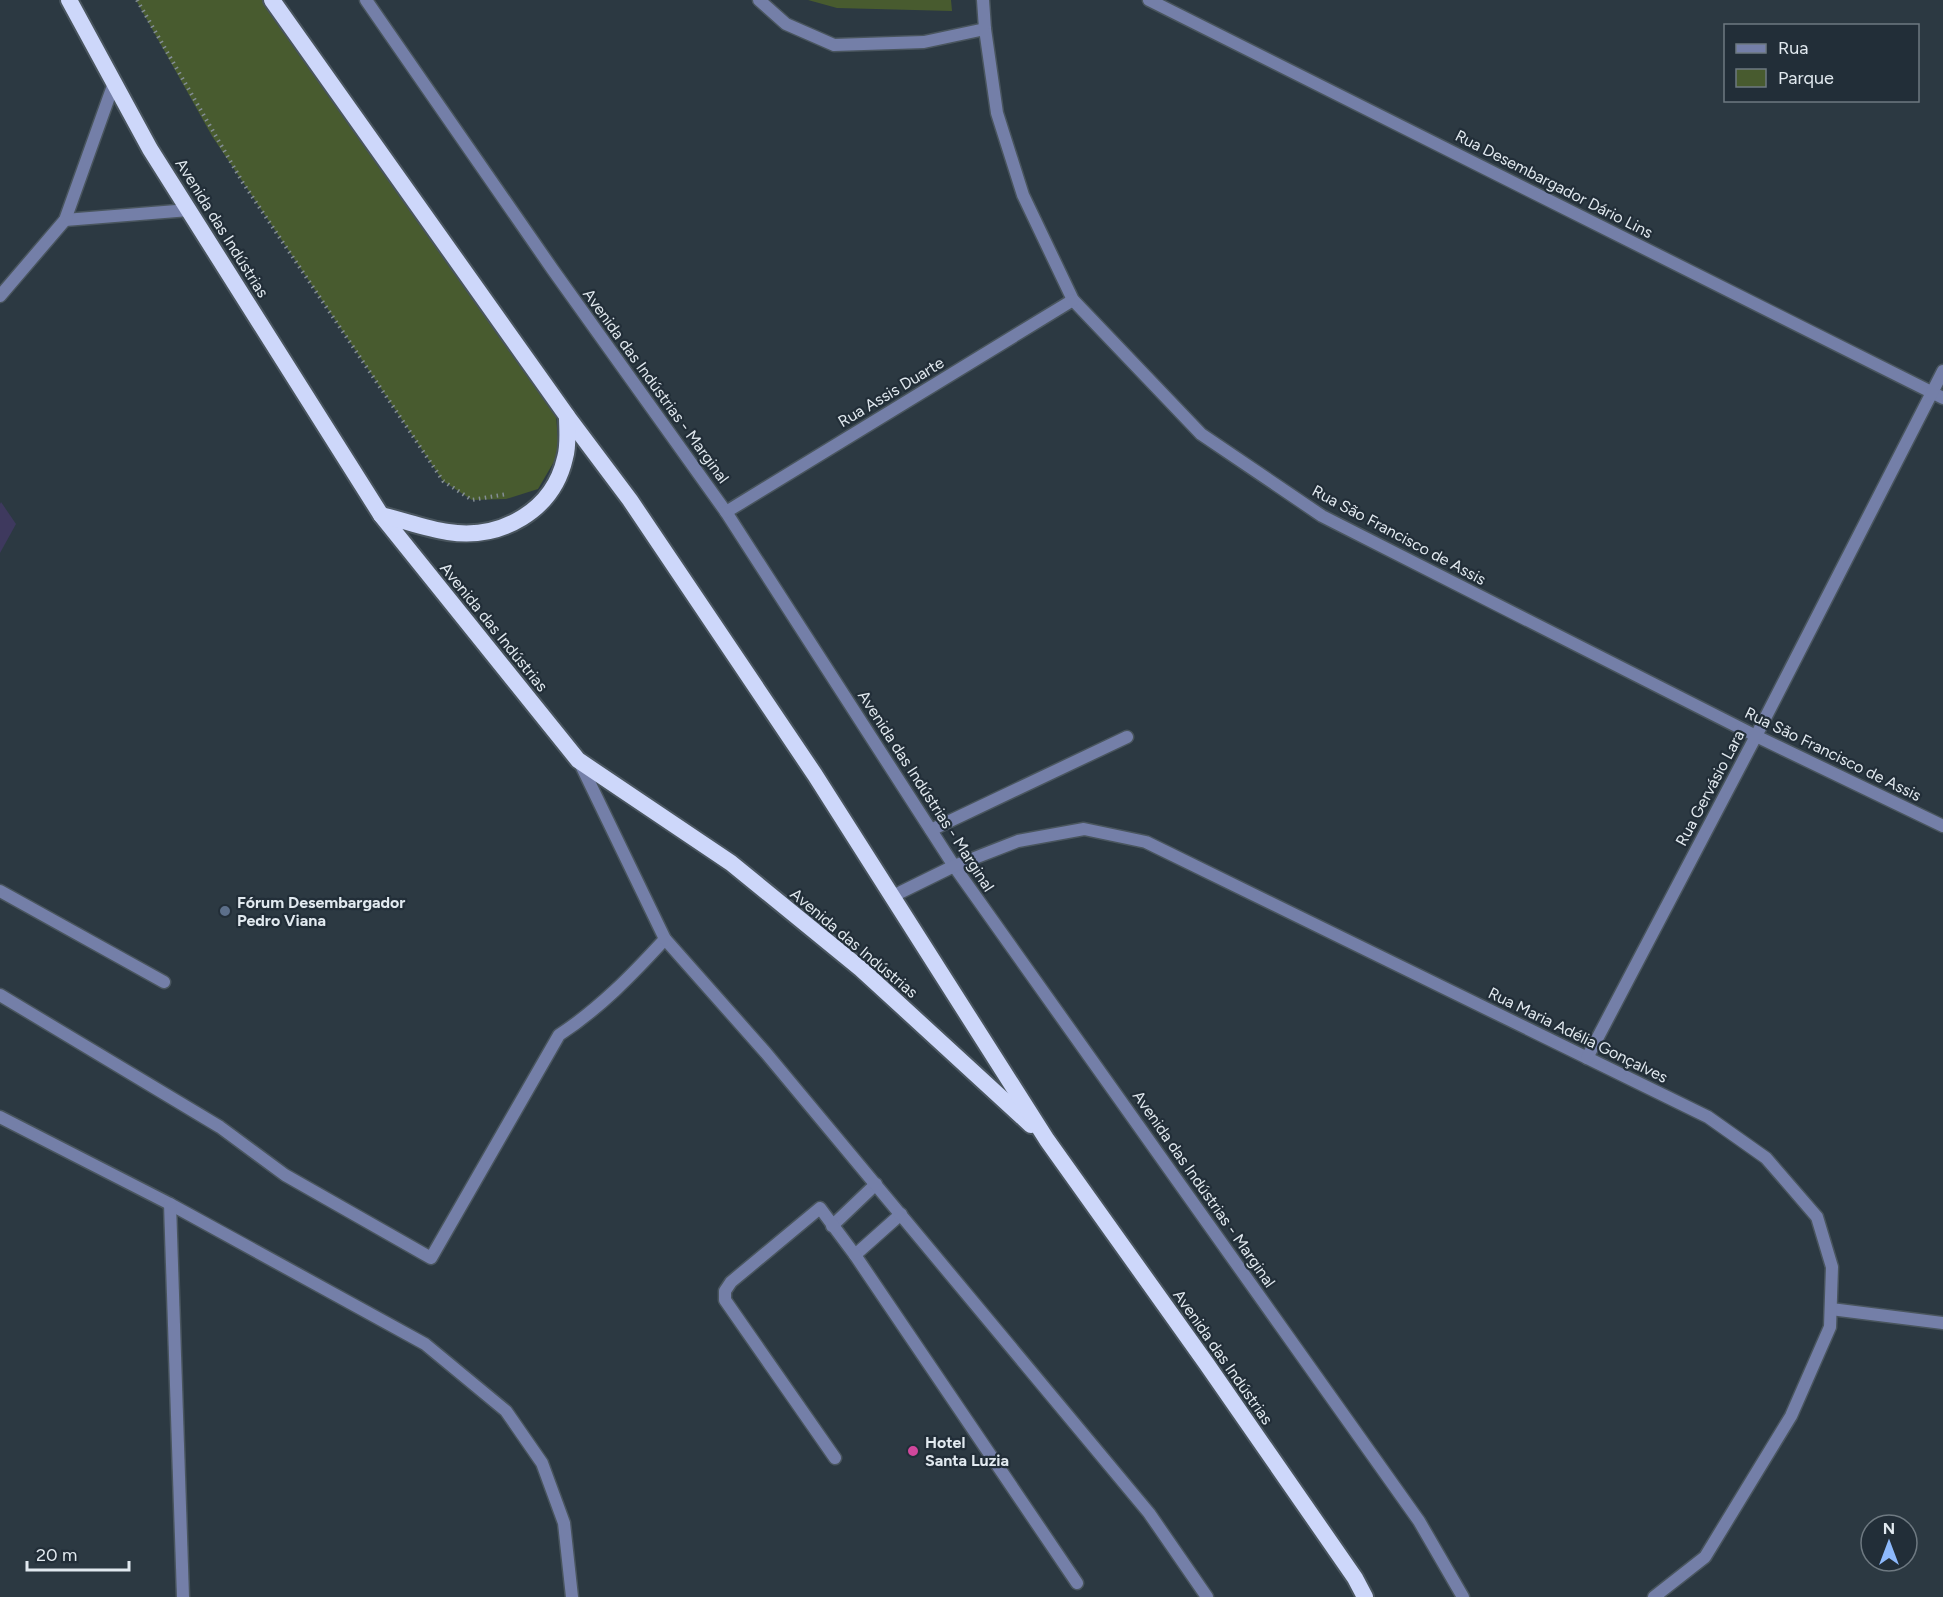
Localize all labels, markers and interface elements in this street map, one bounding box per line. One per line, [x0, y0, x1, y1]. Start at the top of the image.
legend [1724, 24, 1919, 102]
text: Rua [1778, 37, 1809, 59]
text: Parque [1778, 67, 1834, 89]
street label: Rua Desembargador Dário Lins [1452, 126, 1656, 242]
street label: Avenida das Indústrias [171, 155, 273, 301]
street label: Avenida das Indústrias - Marginal [579, 285, 733, 487]
street label: Rua Assis Duarte [835, 353, 948, 431]
street label: Rua São Francisco de Assis [1309, 481, 1489, 589]
street label: Avenida das Indústrias [436, 559, 552, 695]
street label: Avenida das Indústrias - Marginal [854, 687, 998, 895]
street label: Rua São Francisco de Assis [1742, 703, 1924, 805]
street label: Rua Gervásio Lara [1672, 727, 1748, 849]
street label: Avenida das Indústrias [786, 884, 922, 1002]
place label: Fórum Desembargador Pedro Viana [237, 893, 405, 930]
marker: Fórum Desembargador Pedro Viana [218, 904, 232, 918]
street label: Rua Maria Adélia Gonçalves [1485, 983, 1671, 1087]
street label: Avenida das Indústrias - Marginal [1129, 1087, 1279, 1291]
street label: Avenida das Indústrias [1169, 1286, 1277, 1428]
place label: Hotel Santa Luzia [925, 1433, 1009, 1470]
marker: Hotel Santa Luzia [906, 1444, 920, 1458]
north arrow [1859, 1513, 1919, 1573]
text: N [1883, 1519, 1895, 1538]
scale bar [27, 1534, 129, 1572]
text: 20 m [36, 1544, 77, 1566]

